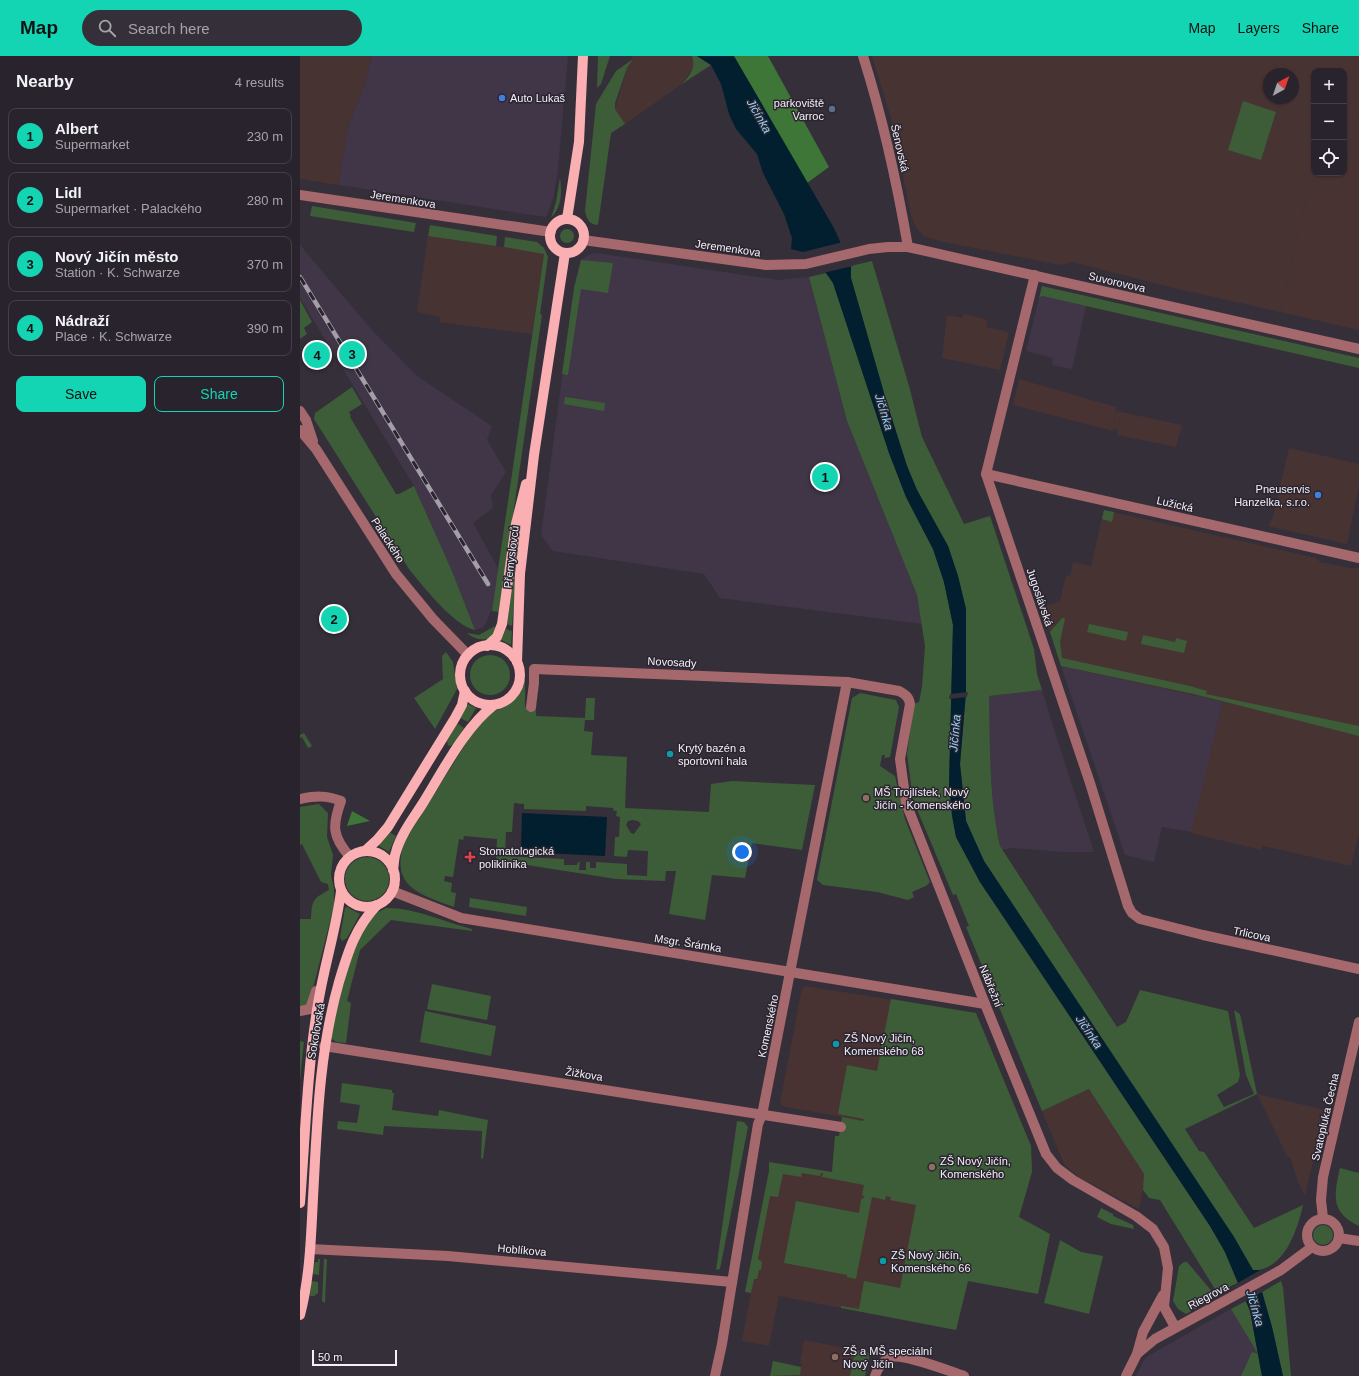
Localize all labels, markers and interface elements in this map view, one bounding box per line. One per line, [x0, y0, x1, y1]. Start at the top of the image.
search box [82, 10, 362, 46]
text: Map [20, 17, 58, 38]
icon: search [96, 17, 118, 39]
text: Search here [128, 20, 210, 37]
text: Map [1188, 20, 1216, 36]
text: Layers [1238, 20, 1280, 36]
text: Share [1302, 20, 1339, 36]
north arrow [1263, 68, 1299, 104]
map controls [1311, 68, 1347, 176]
button: + [1311, 68, 1347, 104]
text: Nearby [16, 72, 74, 91]
text: 4 results [235, 75, 284, 90]
place label: Auto Lukaš [510, 92, 566, 104]
marker: Auto Lukaš [497, 93, 507, 103]
water label: Jičínka [743, 95, 775, 136]
place label: parkoviště Varroc [774, 97, 824, 122]
marker: parkoviště Varroc [827, 104, 837, 114]
button: − [1311, 104, 1347, 140]
text: Albert [55, 120, 98, 137]
street label: Šenovská [889, 123, 911, 174]
text: 1 [26, 129, 34, 144]
text: 230 m [247, 129, 283, 144]
text: Supermarket [55, 137, 129, 152]
button: locate [1311, 140, 1347, 176]
text: Lidl [55, 184, 82, 201]
street label: Jeremenkova [369, 188, 437, 210]
text: 2 [26, 193, 34, 208]
text: 280 m [247, 193, 283, 208]
text: Supermarket · Palackého [55, 201, 202, 216]
street label: Jeremenkova [694, 237, 762, 259]
text: Nový Jičín město [55, 248, 178, 265]
text: 3 [26, 257, 34, 272]
text: 370 m [247, 257, 283, 272]
text: Station · K. Schwarze [55, 265, 180, 280]
street label: Suvorovova [1087, 270, 1148, 295]
text: Nádraží [55, 312, 109, 329]
text: 4 [26, 321, 34, 336]
text: 390 m [247, 321, 283, 336]
text: Place · K. Schwarze [55, 329, 172, 344]
pin: 3 [339, 339, 365, 369]
pin: 4 [304, 340, 330, 370]
button: Save [16, 376, 146, 412]
button: Share [154, 376, 284, 412]
water label: Jičínka [872, 391, 896, 432]
pin: 1 [812, 462, 838, 492]
place label: Pneuservis Hanzelka, s.r.o. [1234, 483, 1310, 508]
marker: Pneuservis Hanzelka, s.r.o. [1313, 490, 1323, 500]
street label: Lužická [1155, 494, 1195, 514]
street label: Palackého [369, 515, 407, 565]
street label: Přemyslovců [501, 525, 521, 589]
street label: Jugoslávská [1024, 566, 1056, 628]
pin: 2 [321, 604, 347, 634]
street label: Novosady [647, 655, 697, 669]
water label: Jičínka [946, 713, 964, 753]
place label: Krytý bazén a sportovní hala [678, 742, 748, 767]
marker: Krytý bazén a sportovní hala [665, 749, 675, 759]
place label: MŠ Trojlístek, Nový Jičín - Komenského [874, 786, 971, 811]
marker: MŠ Trojlístek, Nový Jičín - Komenského [861, 793, 871, 803]
your location [732, 842, 752, 862]
place label: Stomatologická poliklinika [479, 845, 555, 870]
marker: Stomatologická poliklinika [464, 851, 476, 863]
street label: Trlicova [1232, 924, 1273, 944]
street label: Msgr. Šrámka [654, 932, 723, 954]
street label: Nábřežní [977, 963, 1005, 1009]
street label: Komenského [755, 993, 781, 1059]
street label: Sokolovská [305, 1001, 327, 1060]
water label: Jičínka [1072, 1012, 1105, 1052]
place label: ZŠ Nový Jičín, Komenského 68 [844, 1032, 924, 1057]
marker: ZŠ Nový Jičín, Komenského 68 [831, 1039, 841, 1049]
street label: Žižkova [564, 1065, 605, 1083]
street label: Svatopluka Čecha [1309, 1071, 1341, 1162]
place label: ZŠ Nový Jičín, Komenského [940, 1155, 1011, 1180]
marker: ZŠ Nový Jičín, Komenského [927, 1162, 937, 1172]
street label: Hoblíkova [497, 1242, 548, 1258]
place label: ZŠ Nový Jičín, Komenského 66 [891, 1249, 971, 1274]
marker: ZŠ Nový Jičín, Komenského 66 [878, 1256, 888, 1266]
street label: Riegrova [1186, 1280, 1231, 1312]
water label: Jičínka [1243, 1287, 1267, 1328]
place label: ZŠ a MŠ speciální Nový Jičín [843, 1345, 932, 1370]
scale bar [312, 1348, 397, 1367]
text: 50 m [318, 1351, 342, 1363]
marker: ZŠ a MŠ speciální Nový Jičín [830, 1352, 840, 1362]

